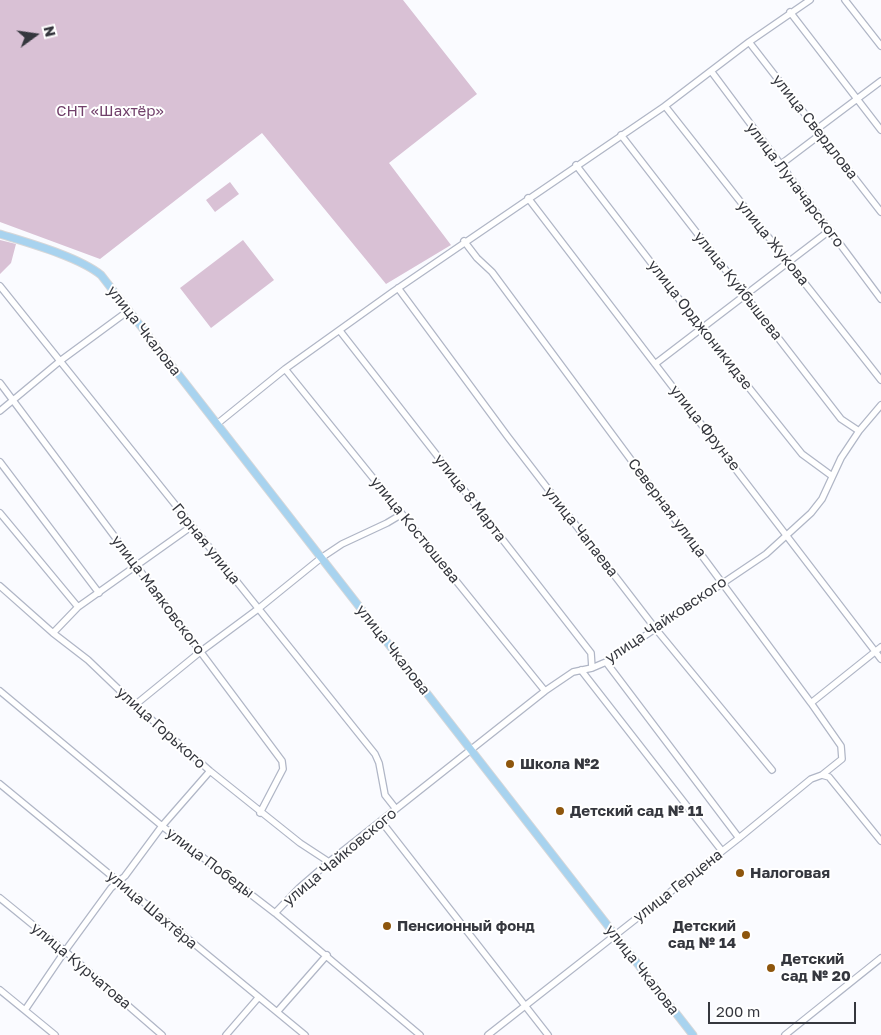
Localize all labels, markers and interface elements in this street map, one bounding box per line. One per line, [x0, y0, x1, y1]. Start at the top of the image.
north arrow [10, 10, 60, 60]
text: N [41, 24, 60, 38]
street label: улица Свердлова [768, 71, 862, 183]
park label: СНТ «Шахтёр» [56, 102, 164, 120]
street label: улица Луначарского [742, 119, 848, 251]
street label: улица Жукова [733, 197, 813, 289]
street label: улица Куйбышева [690, 228, 786, 344]
street label: улица Орджоникидзе [644, 257, 756, 393]
street label: улица Чкалова [103, 282, 185, 380]
street label: улица Фрунзе [666, 382, 744, 474]
street label: улица 8 Марта [430, 450, 510, 546]
street label: Северная улица [624, 455, 710, 561]
street label: улица Костюшева [367, 473, 463, 587]
street label: улица Чапаева [540, 483, 622, 581]
street label: Горная улица [168, 500, 244, 588]
street label: улица Маяковского [107, 532, 209, 658]
street label: улица Чайковского [602, 573, 730, 667]
street label: улица Чкалова [352, 601, 434, 699]
street label: улица Горького [113, 683, 209, 773]
place label: Школа №2 [520, 755, 599, 773]
marker: Школа №2 [504, 758, 516, 770]
place label: Детский сад № 11 [570, 802, 703, 820]
street label: улица Чайковского [280, 804, 400, 910]
marker: Детский сад № 11 [554, 805, 566, 817]
street label: улица Победы [162, 824, 258, 902]
street label: улица Герцена [630, 846, 726, 926]
place label: Налоговая [750, 864, 830, 882]
street label: улица Шахтёра [103, 867, 201, 953]
marker: Налоговая [734, 867, 746, 879]
place label: Пенсионный фонд [397, 917, 535, 935]
place label: Детский сад № 14 [668, 917, 736, 952]
street label: улица Курчатова [27, 919, 135, 1013]
marker: Пенсионный фонд [381, 920, 393, 932]
street label: улица Чкалова [601, 921, 683, 1019]
marker: Детский сад № 14 [740, 929, 752, 941]
place label: Детский сад № 20 [781, 950, 851, 985]
marker: Детский сад № 20 [765, 962, 777, 974]
scale bar [711, 992, 858, 1024]
text: 200 m [716, 1002, 760, 1020]

